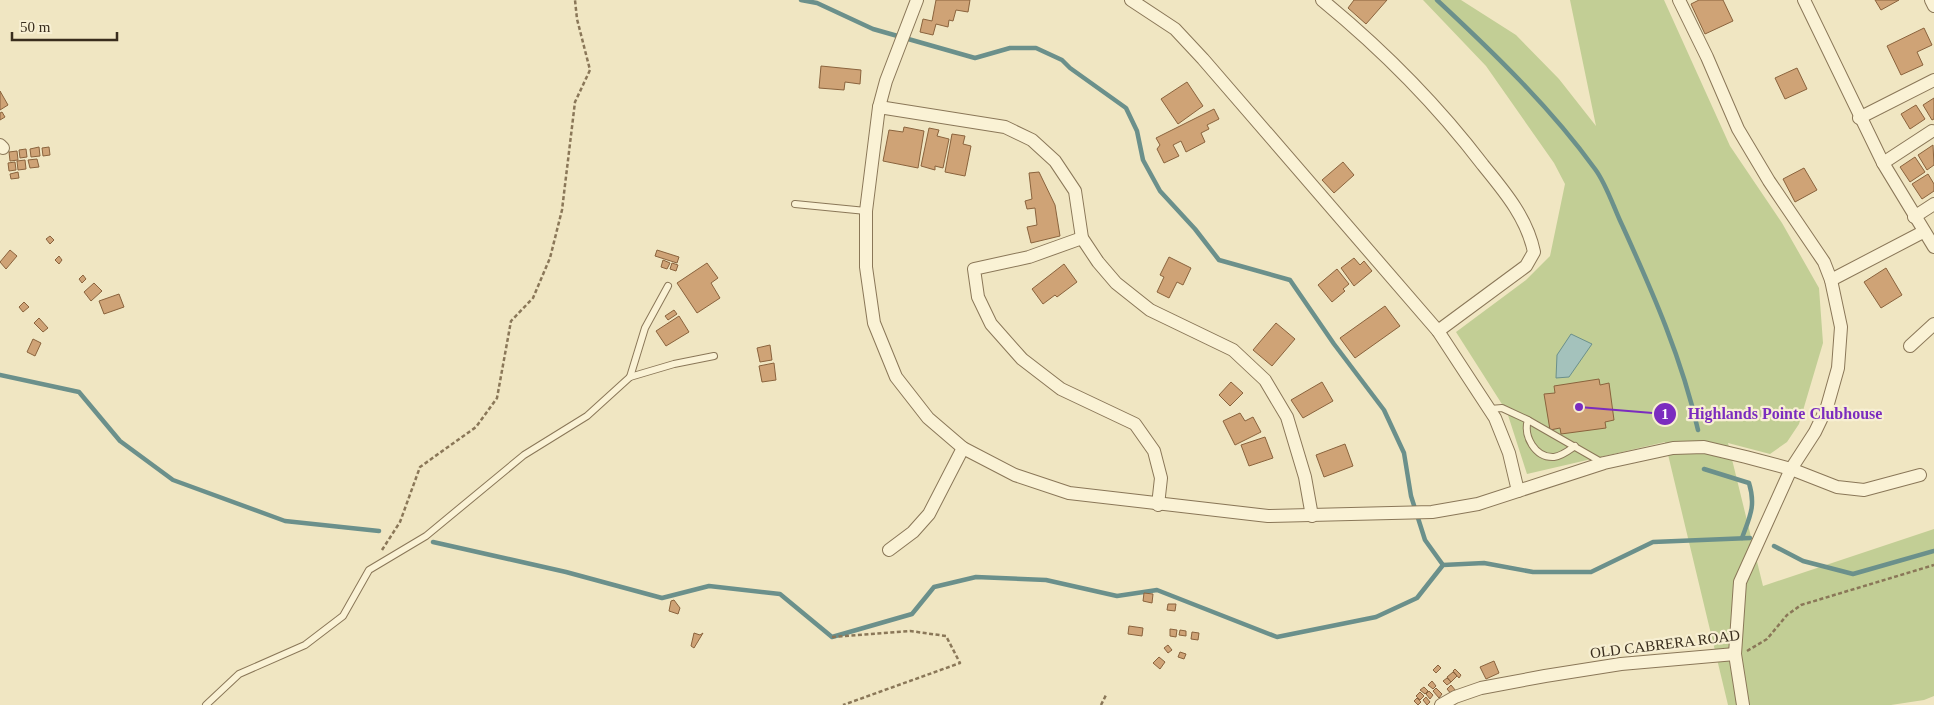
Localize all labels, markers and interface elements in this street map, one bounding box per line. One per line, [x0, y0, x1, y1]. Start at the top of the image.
scale bar [12, 10, 118, 42]
text: 50 m [20, 19, 51, 35]
callout: Highlands Pointe Clubhouse [1653, 398, 1892, 429]
text: Highlands Pointe Clubhouse [1688, 405, 1882, 423]
text: 1 [1661, 406, 1669, 422]
street label: OLD CABRERA ROAD [1589, 627, 1741, 661]

